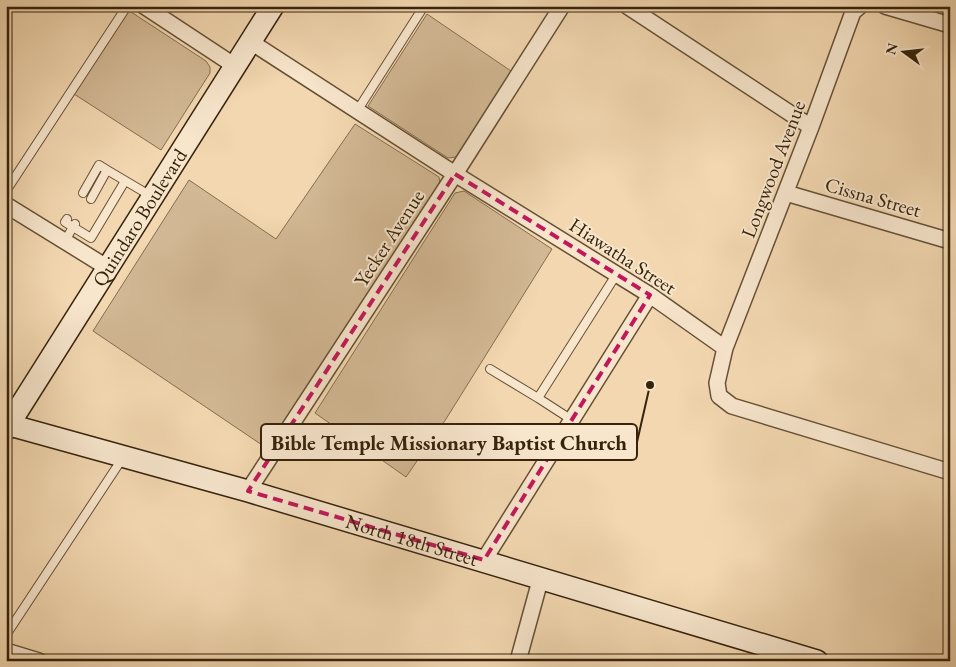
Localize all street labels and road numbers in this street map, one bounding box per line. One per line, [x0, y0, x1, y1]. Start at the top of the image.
street label: Longwood Avenue [735, 96, 811, 242]
street label: Quindaro Boulevard [86, 143, 193, 291]
street label: Cissna Street [822, 171, 925, 223]
street label: Yecker Avenue [348, 184, 430, 291]
street label: Hiawatha Street [565, 212, 682, 301]
street label: North 18th Street [342, 508, 482, 572]

